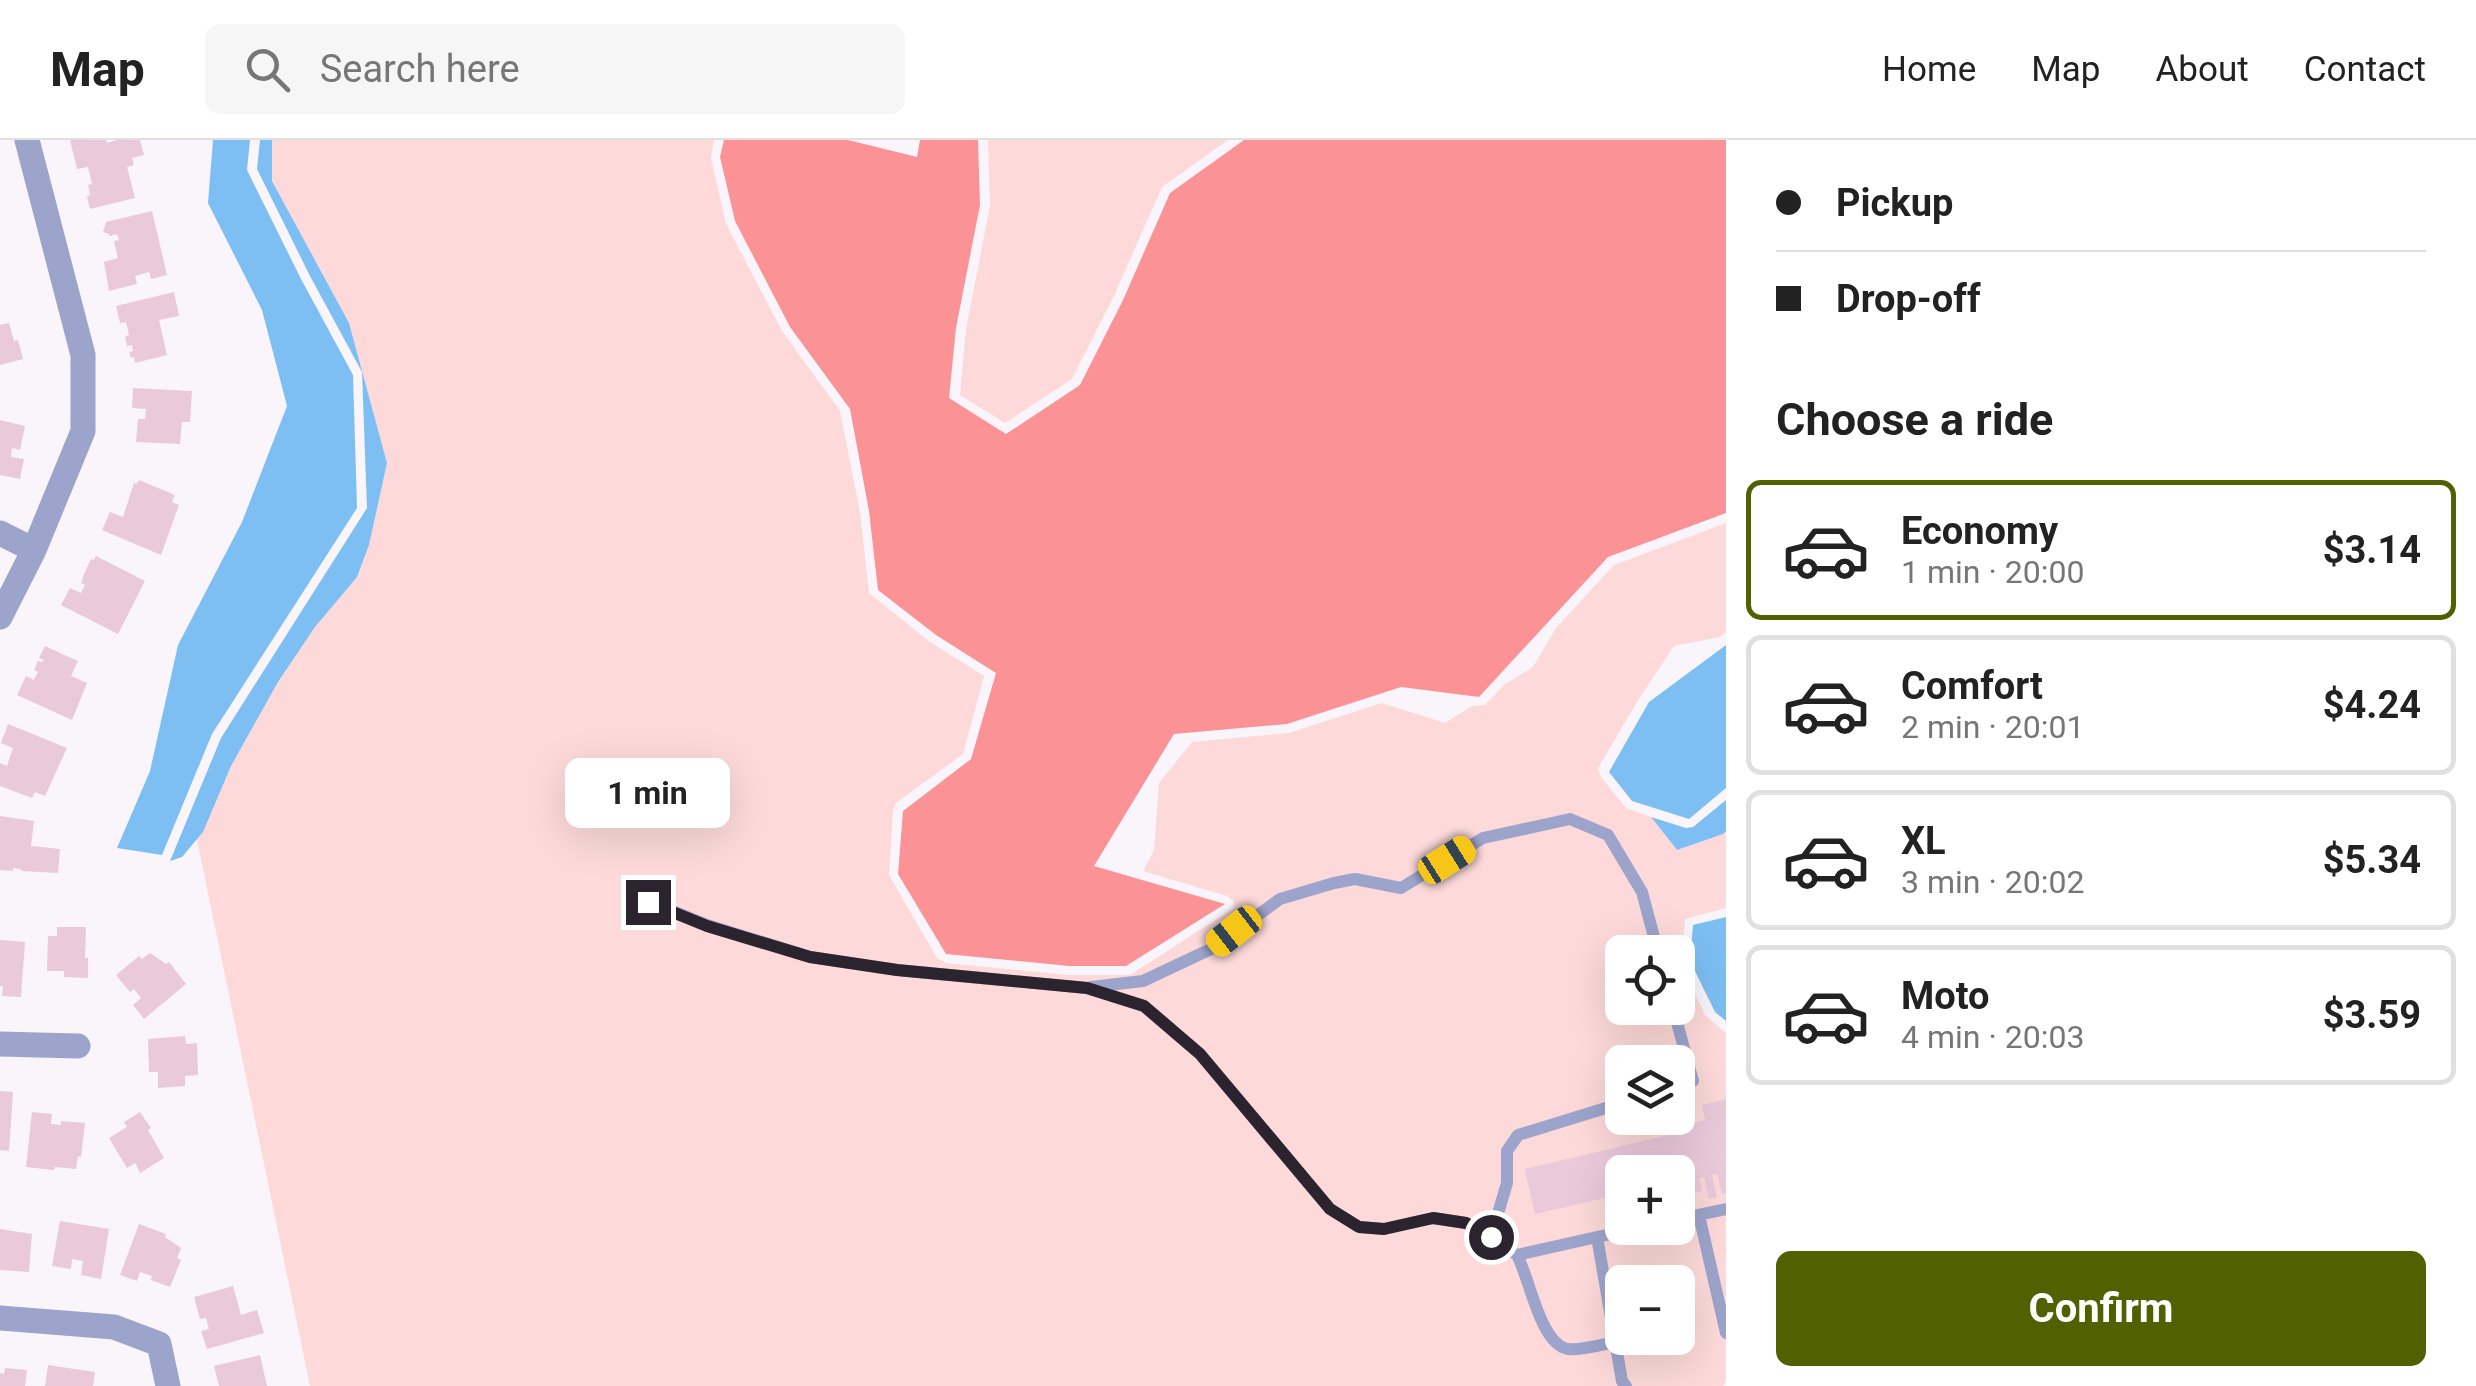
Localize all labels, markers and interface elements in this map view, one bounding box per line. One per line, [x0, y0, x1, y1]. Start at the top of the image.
search box [205, 24, 905, 114]
text: Map [50, 41, 145, 98]
icon: search [240, 42, 295, 97]
text: Search here [320, 47, 520, 91]
text: Home [1882, 49, 1976, 90]
text: Map [2031, 49, 2100, 90]
text: About [2155, 49, 2249, 90]
text: Contact [2304, 49, 2426, 90]
text: Pickup [1836, 181, 1953, 225]
text: Drop-off [1836, 277, 1981, 321]
text: Choose a ride [1776, 393, 2053, 446]
icon: car [1781, 505, 1871, 595]
text: Economy [1901, 509, 2058, 553]
text: $3.14 [2323, 528, 2421, 572]
text: 1 min · 20:00 [1901, 553, 2084, 591]
icon: car [1781, 660, 1871, 750]
text: Comfort [1901, 664, 2043, 708]
text: $4.24 [2323, 683, 2421, 727]
text: 2 min · 20:01 [1901, 708, 2084, 746]
callout: 1 min [566, 757, 730, 827]
text: 1 min [607, 774, 688, 812]
icon: car [1781, 815, 1871, 905]
text: XL [1901, 819, 1946, 863]
car [1414, 831, 1480, 889]
text: $5.34 [2323, 838, 2421, 882]
text: 3 min · 20:02 [1901, 863, 2084, 901]
route end [626, 880, 671, 925]
car [1201, 901, 1267, 961]
map controls [1605, 935, 1695, 1355]
button: locate [1605, 935, 1695, 1025]
icon: car [1781, 970, 1871, 1060]
text: Moto [1901, 974, 1990, 1018]
text: $3.59 [2323, 993, 2421, 1037]
text: 4 min · 20:03 [1901, 1018, 2084, 1056]
button: layers [1605, 1045, 1695, 1135]
button: + [1605, 1155, 1695, 1245]
route start [1469, 1215, 1514, 1260]
button: Confirm [1776, 1251, 2426, 1366]
button: − [1605, 1265, 1695, 1355]

